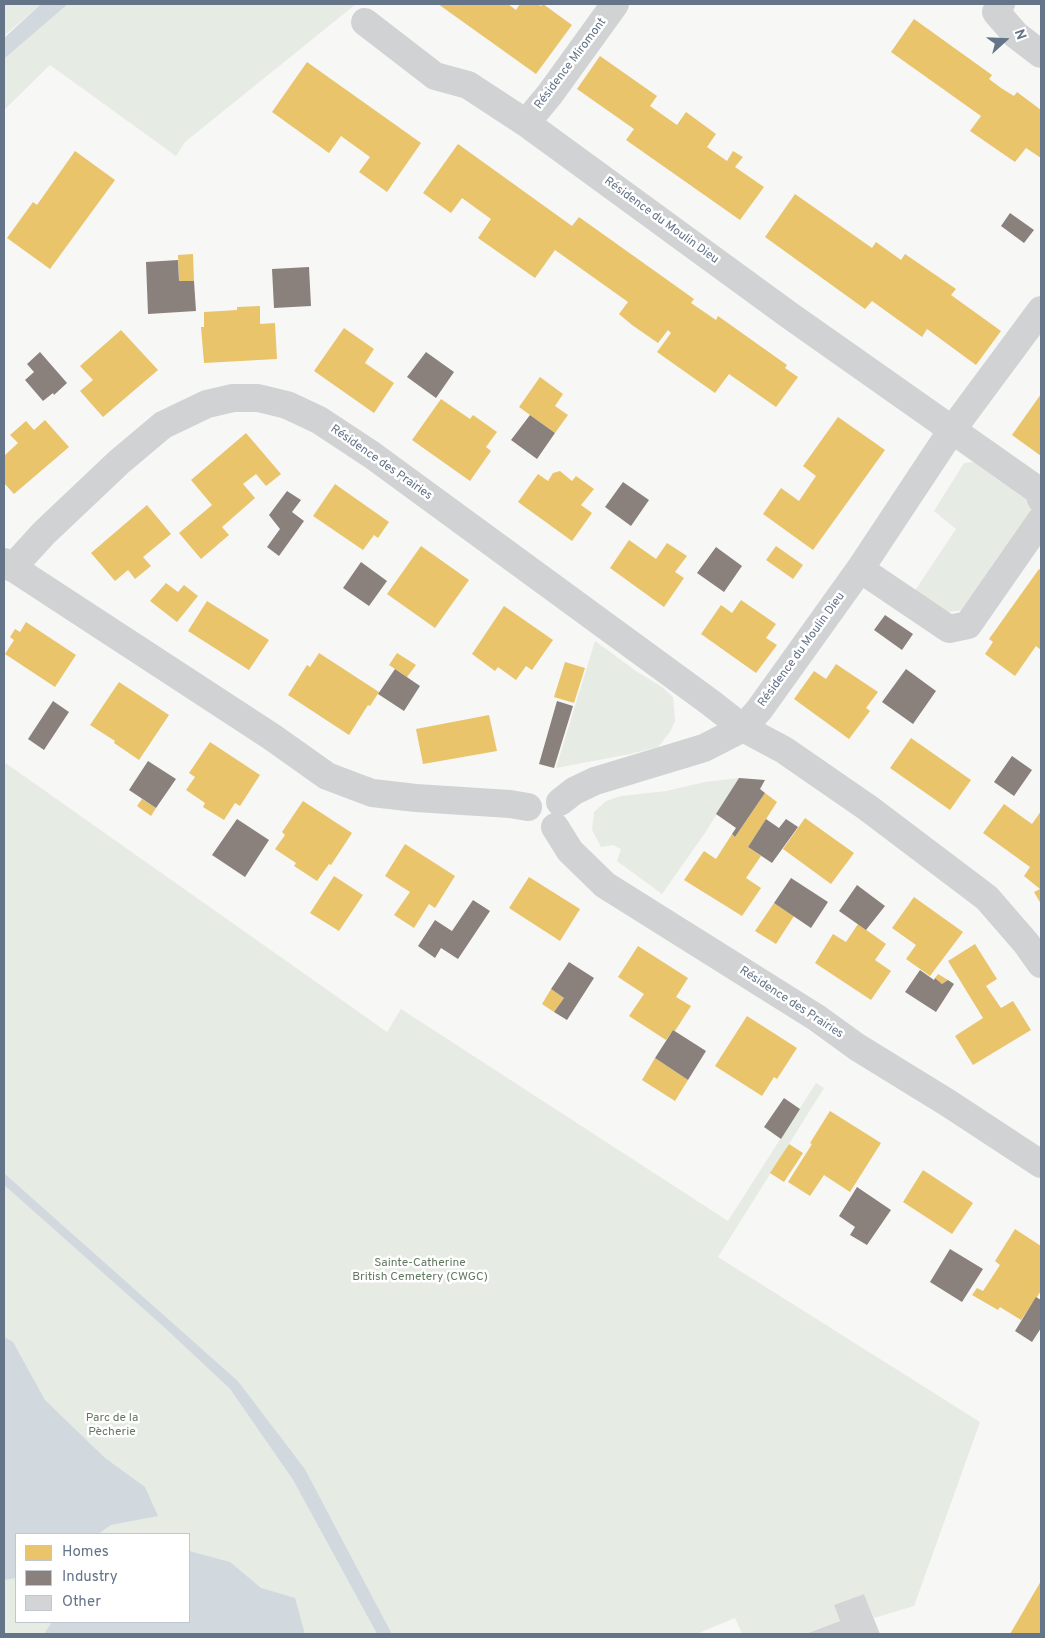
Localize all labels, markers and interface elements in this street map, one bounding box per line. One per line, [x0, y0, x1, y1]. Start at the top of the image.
north arrow [980, 15, 1030, 65]
street label: Résidence Miromont [532, 16, 610, 112]
text: N [1010, 27, 1029, 42]
street label: Résidence du Moulin Dieu [601, 175, 721, 267]
street label: Résidence des Prairies [327, 422, 435, 504]
street label: Résidence du Moulin Dieu [756, 590, 848, 710]
street label: Résidence des Prairies [736, 964, 846, 1042]
park label: Sainte-Catherine British Cemetery (CWGC) [352, 1257, 488, 1285]
park label: Parc de la Pècherie [86, 1412, 138, 1440]
legend [15, 1533, 190, 1623]
text: Homes [62, 1543, 109, 1562]
text: Industry [62, 1568, 118, 1587]
text: Other [62, 1593, 101, 1612]

